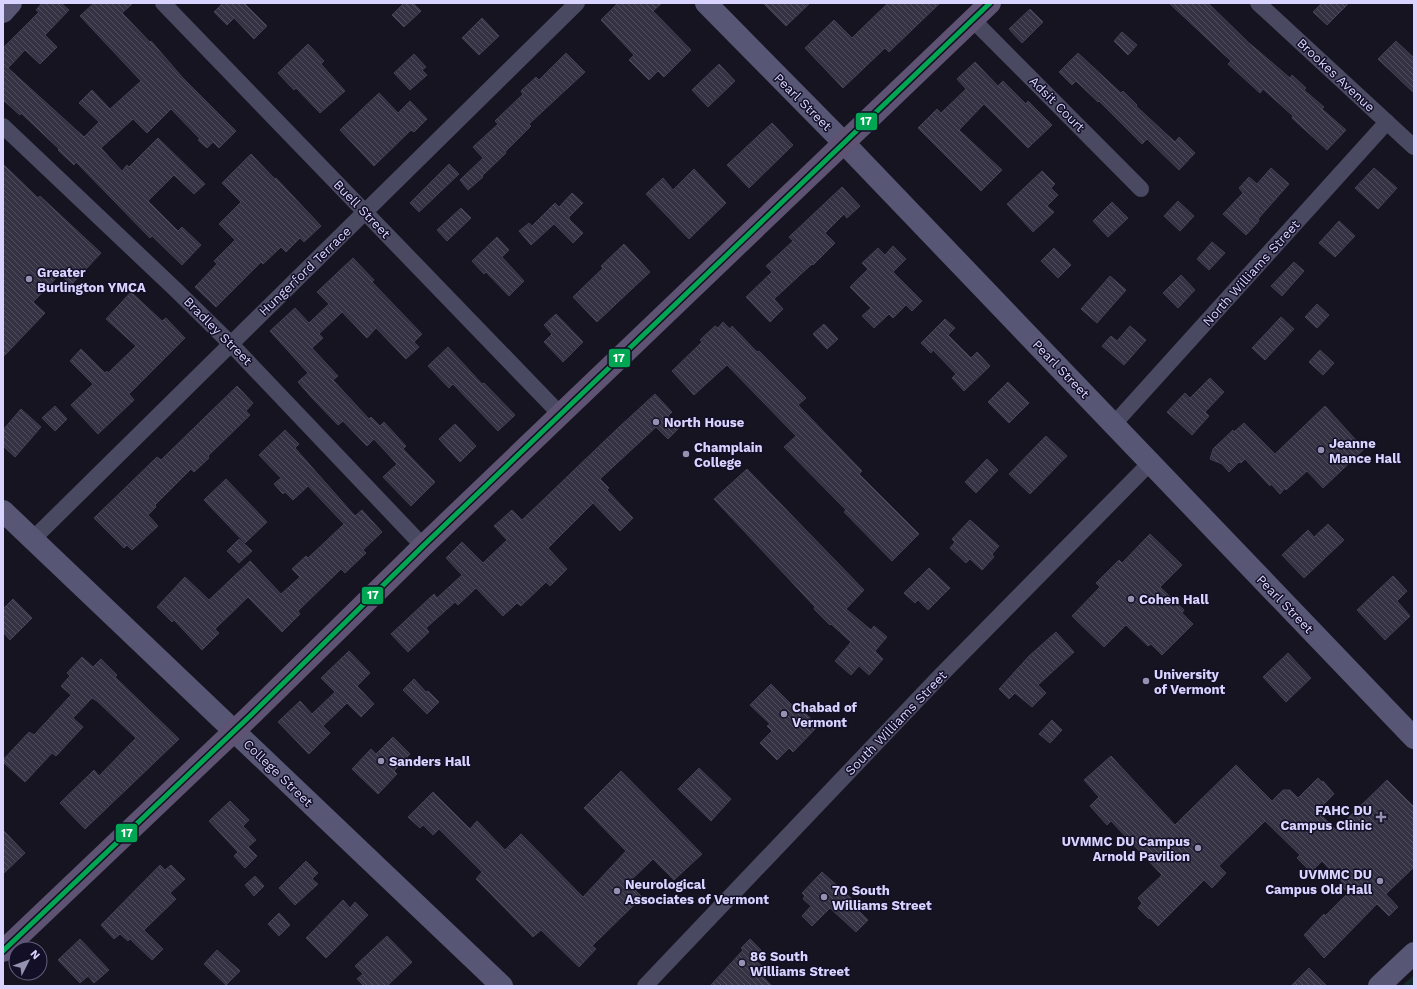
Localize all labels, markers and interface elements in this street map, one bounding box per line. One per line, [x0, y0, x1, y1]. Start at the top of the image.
street label: Brookes Avenue [1294, 35, 1378, 115]
street label: Pearl Street [771, 70, 835, 134]
street label: Adsit Court [1026, 73, 1088, 135]
line badge: 17 [855, 112, 878, 131]
text: 17 [860, 115, 872, 128]
street label: Buell Street [331, 177, 394, 242]
street label: North Williams Street [1199, 217, 1303, 329]
street label: Hungerford Terrace [256, 223, 354, 319]
place label: Greater Burlington YMCA [37, 265, 146, 295]
marker: Greater Burlington YMCA [24, 274, 34, 284]
street label: Bradley Street [181, 294, 256, 369]
street label: Pearl Street [1030, 337, 1093, 402]
line badge: 17 [608, 348, 631, 368]
text: 17 [613, 352, 625, 365]
place label: North House [664, 415, 745, 430]
marker: North House [651, 417, 661, 427]
place label: Jeanne Mance Hall [1329, 436, 1401, 466]
place label: Champlain College [694, 440, 763, 470]
marker: Jeanne Mance Hall [1316, 445, 1326, 455]
marker: Champlain College [681, 449, 691, 459]
street label: Pearl Street [1254, 572, 1317, 637]
line badge: 17 [361, 586, 384, 605]
text: 17 [367, 589, 379, 602]
place label: Cohen Hall [1139, 592, 1209, 607]
marker: Cohen Hall [1126, 594, 1136, 604]
street label: South Williams Street [842, 667, 950, 778]
place label: University of Vermont [1154, 667, 1226, 697]
marker: University of Vermont [1141, 676, 1151, 686]
place label: Chabad of Vermont [792, 700, 858, 730]
marker: Chabad of Vermont [779, 709, 789, 719]
street label: College Street [240, 736, 316, 810]
place label: Sanders Hall [389, 754, 471, 769]
marker: Sanders Hall [376, 756, 386, 766]
place label: FAHC DU Campus Clinic [1280, 803, 1373, 833]
marker: FAHC DU Campus Clinic [1375, 811, 1387, 823]
line badge: 17 [115, 823, 138, 843]
text: 17 [121, 827, 133, 840]
place label: UVMMC DU Campus Arnold Pavilion [1062, 834, 1190, 864]
marker: UVMMC DU Campus Arnold Pavilion [1193, 843, 1203, 853]
place label: UVMMC DU Campus Old Hall [1265, 867, 1373, 897]
marker: UVMMC DU Campus Old Hall [1375, 876, 1385, 886]
place label: Neurological Associates of Vermont [625, 877, 769, 907]
place label: 70 South Williams Street [832, 883, 932, 913]
marker: Neurological Associates of Vermont [612, 886, 622, 896]
marker: 70 South Williams Street [819, 892, 829, 902]
north arrow [8, 941, 48, 981]
text: N [28, 947, 43, 962]
place label: 86 South Williams Street [750, 949, 850, 979]
marker: 86 South Williams Street [737, 958, 747, 968]

